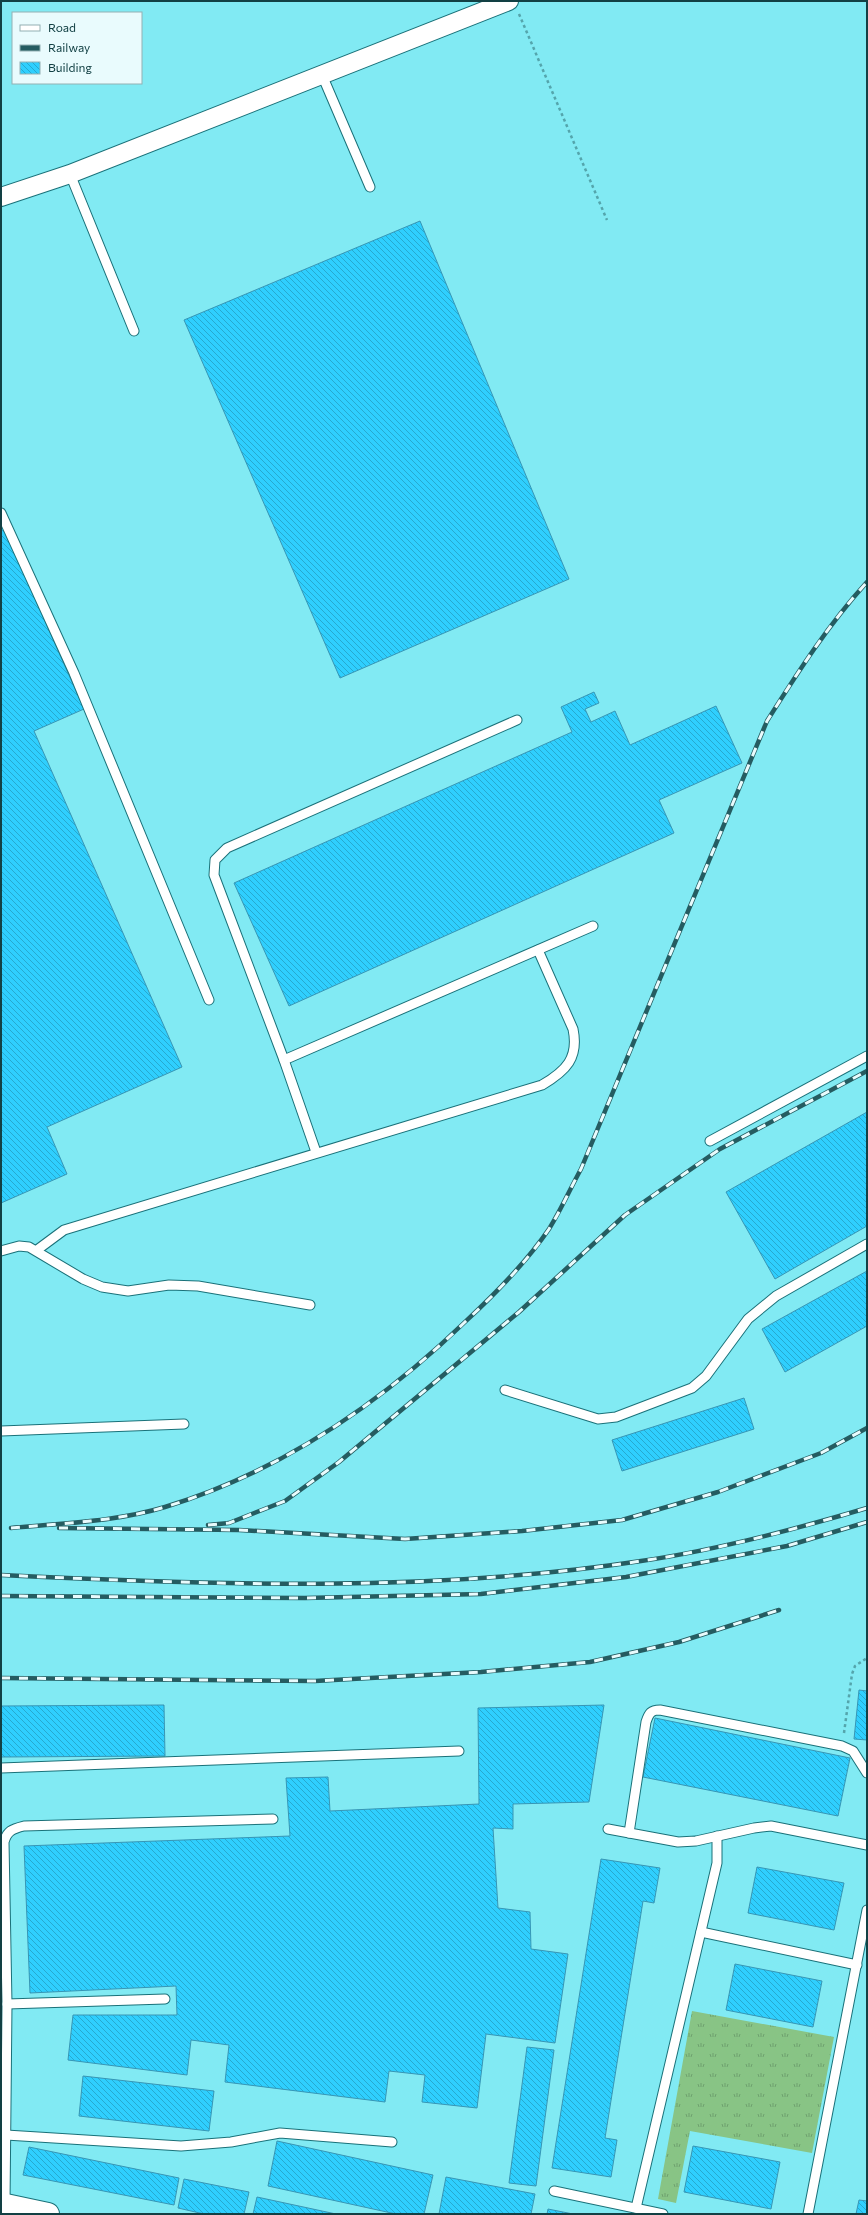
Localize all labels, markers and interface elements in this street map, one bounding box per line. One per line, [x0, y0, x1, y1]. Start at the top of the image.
legend [12, 12, 142, 84]
text: Road [48, 20, 76, 34]
text: Railway [48, 40, 90, 54]
text: Building [48, 60, 92, 74]

